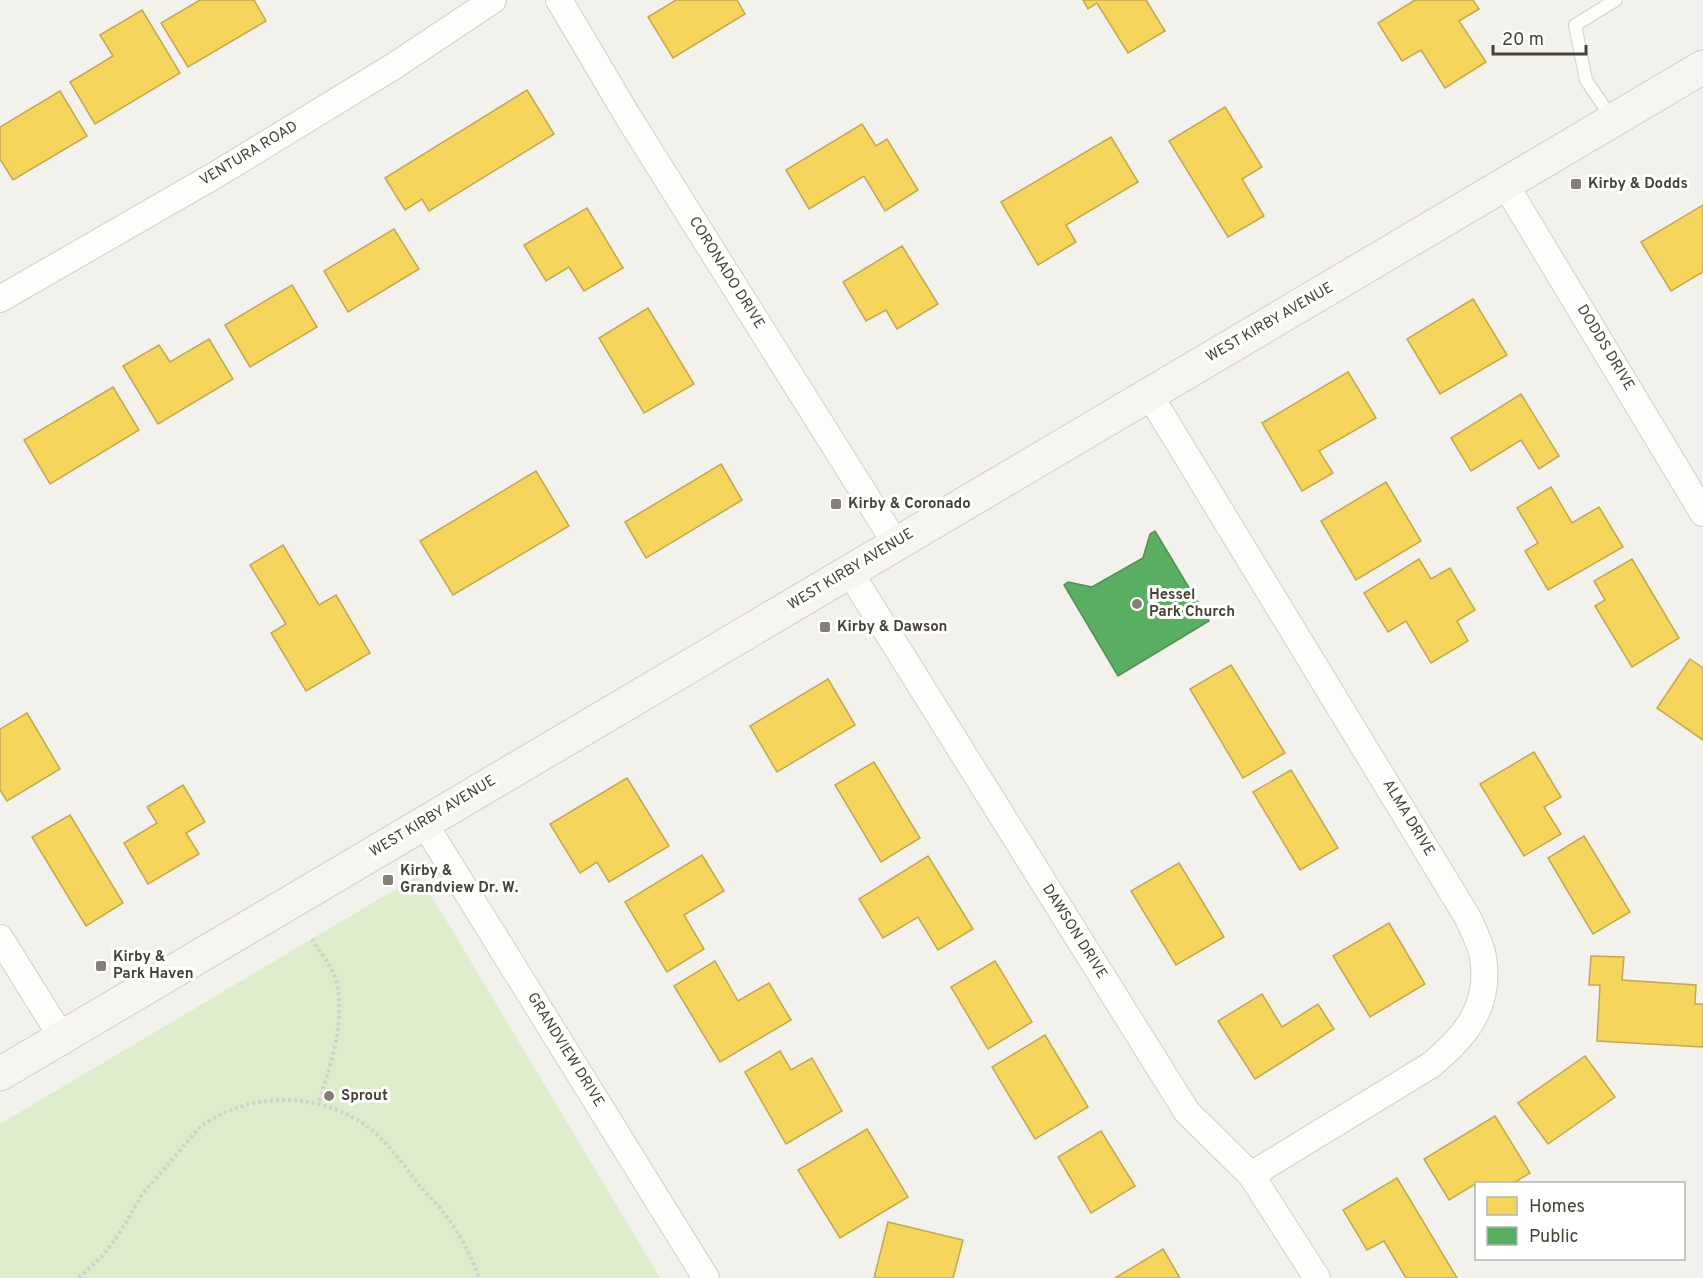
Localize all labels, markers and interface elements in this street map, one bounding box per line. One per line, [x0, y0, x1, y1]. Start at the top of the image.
scale bar [1493, 18, 1586, 56]
text: 20 m [1502, 29, 1544, 52]
street label: VENTURA ROAD [196, 117, 302, 191]
place label: Kirby & Dodds [1588, 175, 1688, 194]
marker: Kirby & Dodds [1569, 177, 1583, 191]
street label: CORONADO DRIVE [684, 213, 768, 333]
street label: WEST KIRBY AVENUE [1203, 279, 1337, 367]
street label: DODDS DRIVE [1572, 302, 1638, 394]
place label: Kirby & Coronado [848, 495, 971, 514]
marker: Kirby & Coronado [829, 497, 843, 511]
street label: WEST KIRBY AVENUE [785, 525, 917, 615]
place label: Hessel Park Church [1149, 586, 1235, 622]
marker: Hessel Park Church [1130, 597, 1144, 611]
place label: Kirby & Dawson [837, 618, 947, 637]
marker: Kirby & Dawson [818, 620, 832, 634]
street label: WEST KIRBY AVENUE [367, 772, 499, 862]
street label: ALMA DRIVE [1378, 776, 1438, 860]
place label: Kirby & Grandview Dr. W. [400, 862, 519, 898]
marker: Kirby & Grandview Dr. W. [381, 873, 395, 887]
street label: DAWSON DRIVE [1037, 881, 1111, 983]
place label: Kirby & Park Haven [113, 948, 194, 984]
marker: Kirby & Park Haven [94, 959, 108, 973]
street label: GRANDVIEW DRIVE [522, 989, 608, 1111]
place label: Sprout [341, 1087, 388, 1106]
marker: Sprout [322, 1089, 336, 1103]
legend [1475, 1182, 1685, 1260]
text: Homes [1529, 1196, 1585, 1219]
text: Public [1529, 1226, 1579, 1249]

